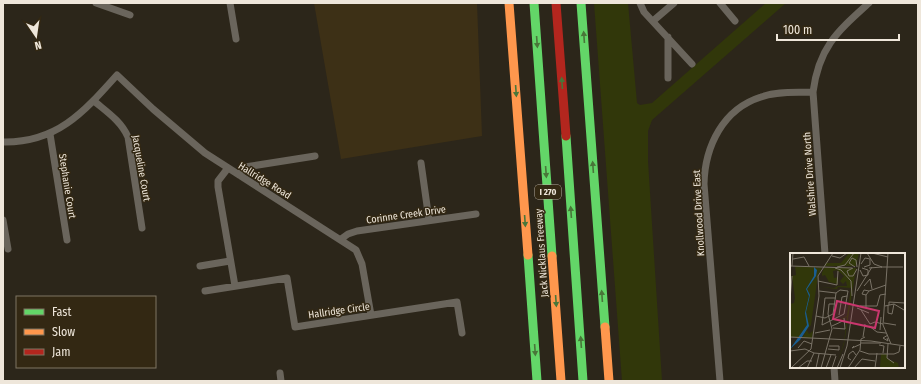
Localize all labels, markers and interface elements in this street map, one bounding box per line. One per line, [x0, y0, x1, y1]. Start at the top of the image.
north arrow [16, 16, 56, 56]
scale bar [777, 16, 899, 42]
text: 100 m [783, 23, 812, 37]
one-way arrow [580, 31, 587, 43]
one-way arrow [533, 36, 540, 48]
text: N [33, 38, 43, 52]
one-way arrow [558, 77, 565, 89]
one-way arrow [512, 85, 519, 97]
street label: Walshire Drive North [801, 132, 819, 216]
street label: Jacqueline Court [129, 134, 153, 203]
street label: Stephanie Court [56, 153, 78, 220]
street label: Hallridge Road [236, 160, 293, 202]
one-way arrow [590, 161, 597, 173]
one-way arrow [543, 166, 550, 178]
street label: Knollwood Drive East [691, 169, 707, 256]
road number: I 270 [535, 185, 561, 199]
street label: Corinne Creek Drive [366, 203, 447, 227]
one-way arrow [568, 206, 575, 218]
street label: Jack Nicklaus Freeway [533, 208, 551, 298]
one-way arrow [522, 215, 529, 227]
inset map [790, 253, 905, 368]
one-way arrow [599, 290, 606, 302]
one-way arrow [552, 295, 559, 307]
legend [16, 296, 156, 368]
street label: Hallridge Circle [308, 301, 371, 321]
text: Fast [52, 305, 71, 319]
text: Slow [52, 325, 75, 339]
one-way arrow [577, 336, 584, 348]
one-way arrow [531, 344, 538, 356]
text: Jam [52, 345, 70, 359]

